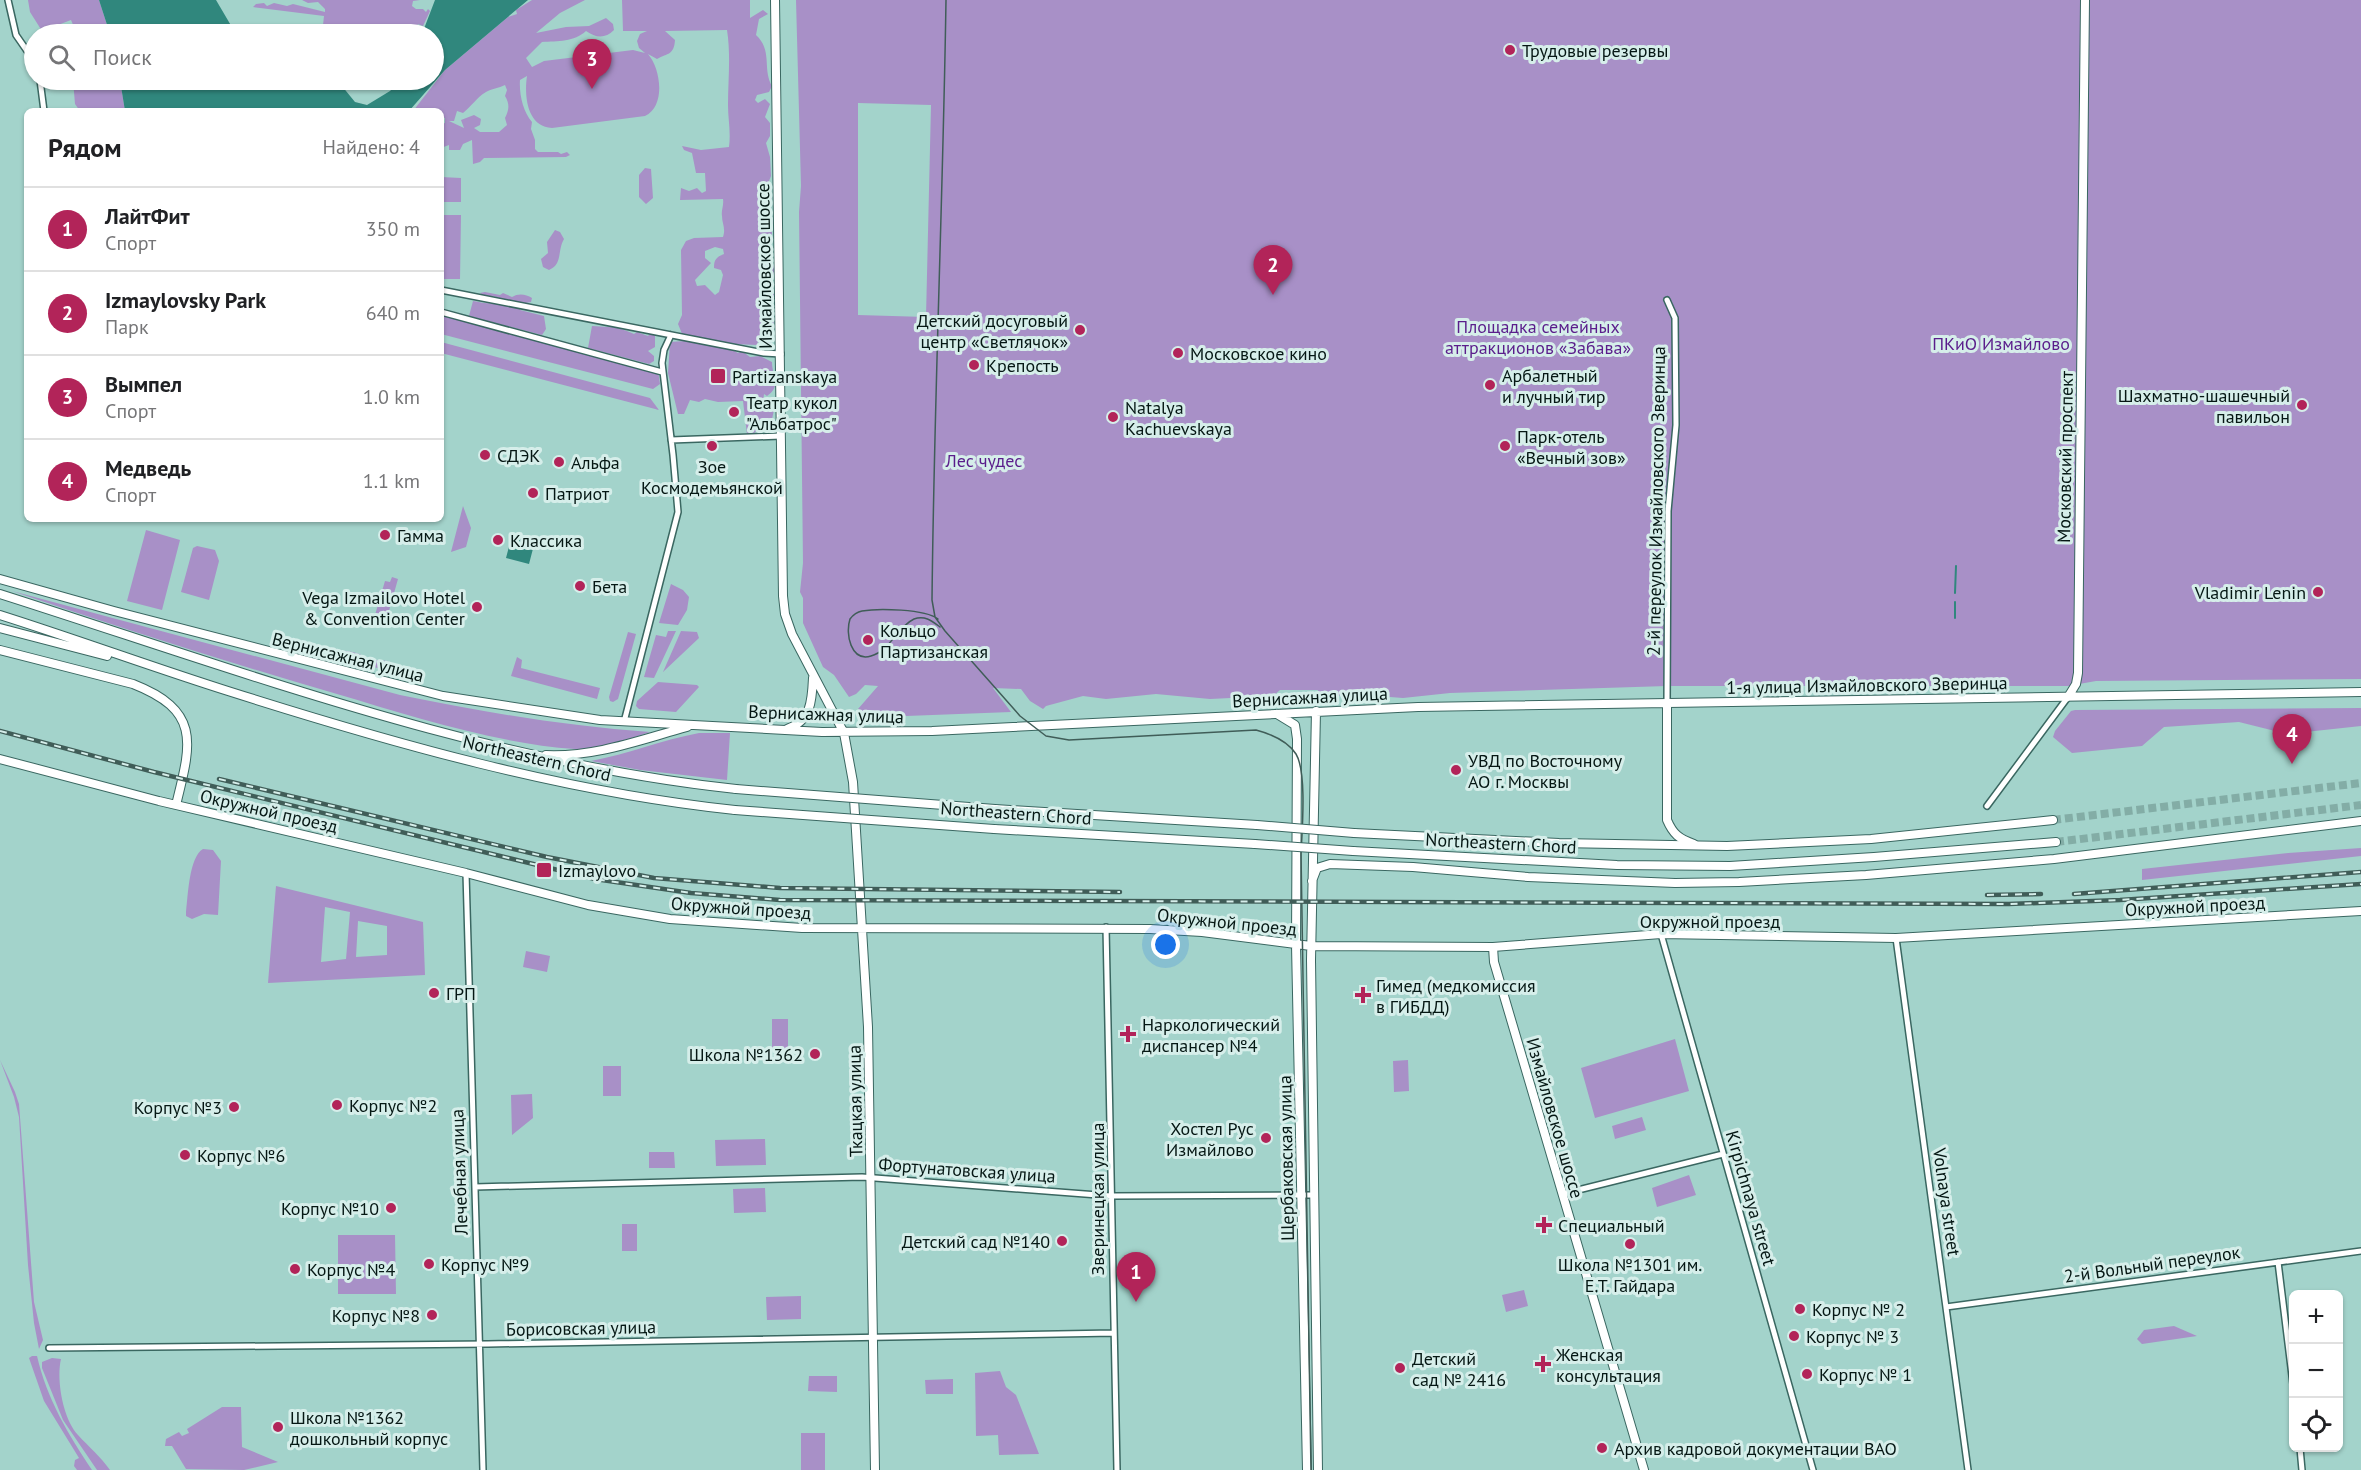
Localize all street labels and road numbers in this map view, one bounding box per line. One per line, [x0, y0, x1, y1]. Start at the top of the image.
street label: Измайловское шоссе [751, 183, 777, 349]
street label: 2-й переулок Измайловского Зверинца [1642, 346, 1670, 656]
street label: Московский проспект [2052, 370, 2078, 543]
street label: Вернисажная улица [270, 627, 426, 687]
street label: 1-я улица Измайловского Зверинца [1726, 671, 2008, 699]
street label: Вернисажная улица [1232, 681, 1388, 713]
street label: Вернисажная улица [748, 700, 904, 728]
street label: Northeastern Chord [461, 730, 613, 786]
street label: Окружной проезд [198, 784, 340, 838]
street label: Northeastern Chord [940, 796, 1092, 830]
street label: Northeastern Chord [1425, 828, 1577, 858]
street label: Окружной проезд [2124, 891, 2266, 921]
street label: Окружной проезд [670, 892, 812, 924]
street label: Окружной проезд [1156, 903, 1298, 941]
street label: Окружной проезд [1640, 910, 1781, 933]
street label: Измайловское шоссе [1521, 1035, 1589, 1201]
street label: Ткацкая улица [843, 1045, 867, 1157]
street label: Щербаковская улица [1273, 1075, 1299, 1241]
street label: Лечебная улица [445, 1109, 473, 1236]
street label: Зверинецкая улица [1086, 1123, 1109, 1275]
street label: Kirpichnaya street [1721, 1128, 1781, 1268]
street label: Volnaya street [1928, 1145, 1966, 1258]
street label: Фортунатовская улица [878, 1152, 1056, 1188]
street label: 2-й Вольный переулок [2063, 1240, 2242, 1288]
street label: Борисовская улица [506, 1315, 656, 1341]

